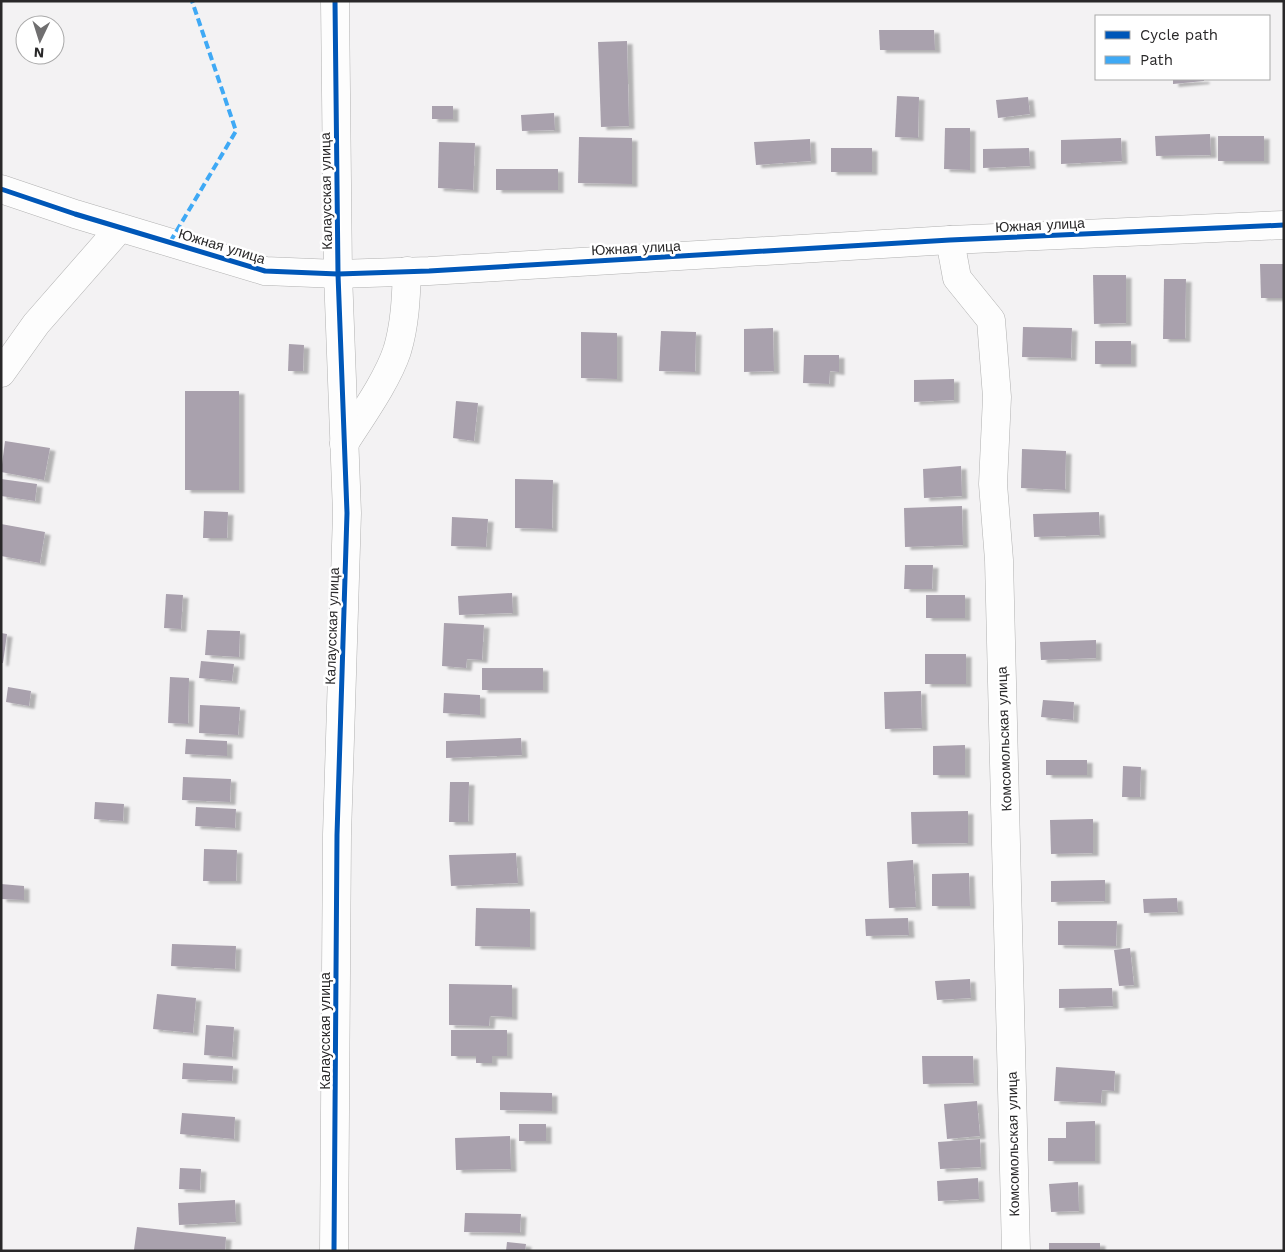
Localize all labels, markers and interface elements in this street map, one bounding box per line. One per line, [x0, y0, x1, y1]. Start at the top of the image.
north arrow [15, 15, 65, 65]
legend [1095, 15, 1270, 80]
text: Cycle path [1140, 26, 1218, 44]
text: N [33, 45, 45, 61]
text: Path [1140, 51, 1173, 69]
street label: Калаусская улица [317, 132, 335, 250]
street label: Южная улица [995, 215, 1086, 235]
street label: Южная улица [177, 225, 268, 267]
street label: Южная улица [591, 238, 682, 258]
street label: Калаусская улица [322, 567, 342, 685]
street label: Комсомольская улица [993, 666, 1015, 812]
street label: Калаусская улица [317, 972, 333, 1090]
street label: Комсомольская улица [1004, 1071, 1022, 1217]

